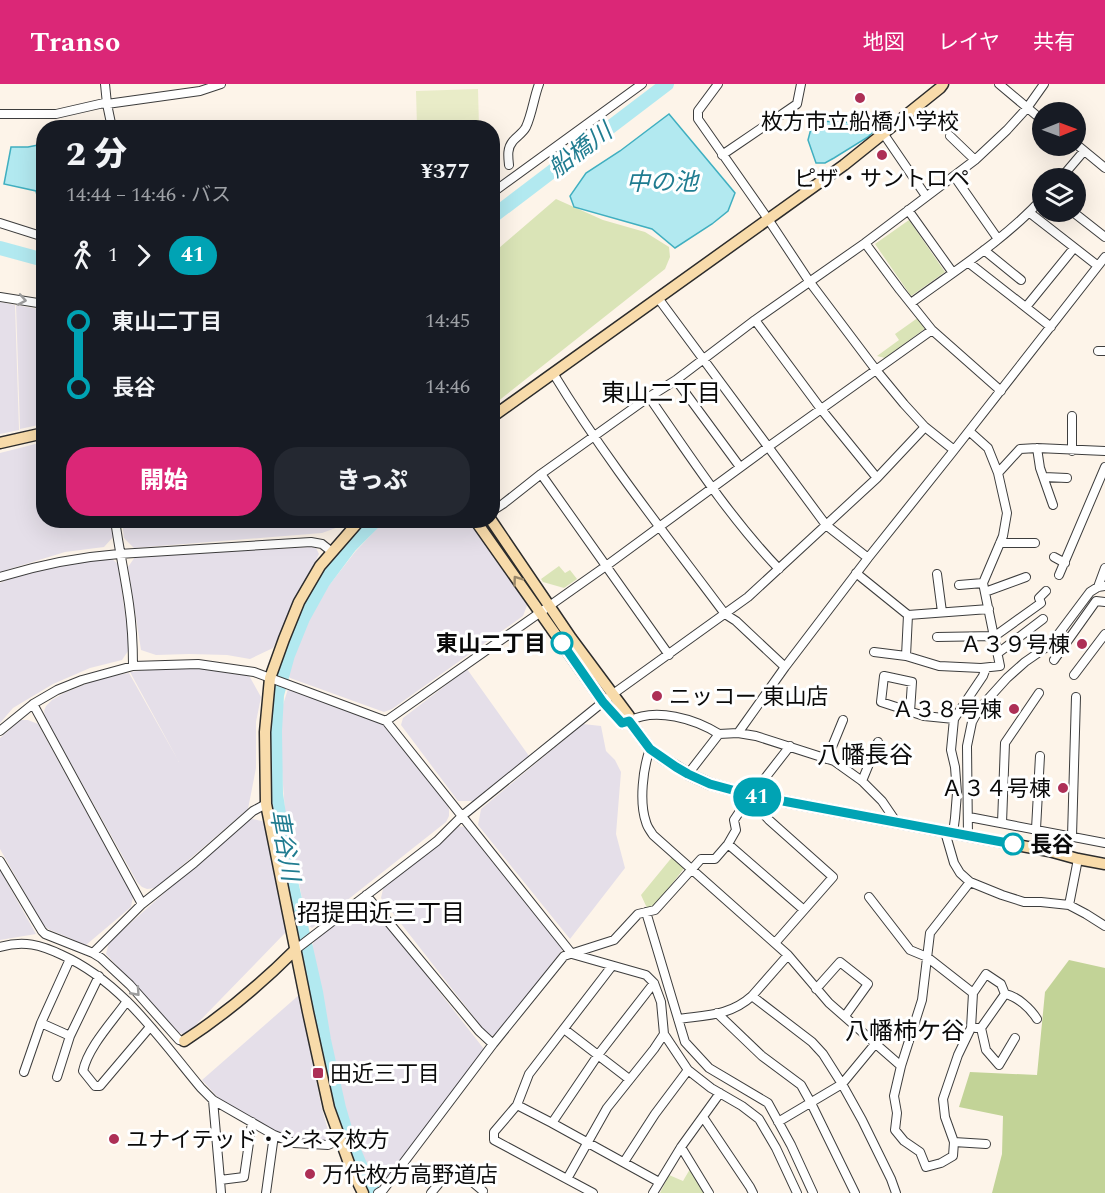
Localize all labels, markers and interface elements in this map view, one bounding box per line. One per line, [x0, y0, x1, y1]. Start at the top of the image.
text: Transo [30, 21, 120, 64]
text: 地図 [863, 27, 905, 59]
text: レイヤ [938, 27, 1000, 59]
text: 共有 [1033, 27, 1075, 59]
marker: 枚方市立船橋小学校 [853, 91, 867, 105]
north arrow [1032, 102, 1086, 156]
map controls [1032, 102, 1086, 222]
place label: 枚方市立船橋小学校 [761, 106, 959, 139]
water label: 船橋川 [541, 113, 623, 187]
text: 2 分 [66, 130, 127, 180]
marker: ピザ・サントロペ [875, 148, 889, 162]
text: ¥377 [421, 155, 470, 188]
place label: ピザ・サントロペ [794, 163, 970, 196]
water label: 中の池 [626, 165, 700, 201]
button: layers [1032, 168, 1086, 222]
text: 14:44 – 14:46 · バス [66, 180, 231, 210]
icon: walk [66, 239, 99, 272]
icon: forward [127, 239, 160, 272]
text: 41 [181, 239, 205, 271]
text: 1 [108, 240, 118, 270]
one-way arrow [17, 294, 26, 306]
text: 東山二丁目 [112, 306, 222, 339]
text: 14:45 [425, 306, 470, 336]
text: 長谷 [112, 372, 156, 405]
text: 14:46 [425, 372, 470, 402]
district label: 東山二丁目 [601, 376, 721, 412]
button: 開始 [66, 447, 262, 516]
button: きっぷ [274, 447, 470, 516]
one-way arrow [513, 576, 524, 587]
place label: 東山二丁目 [436, 628, 546, 661]
place label: Ａ３９号棟 [960, 629, 1070, 662]
marker: 東山二丁目 [551, 632, 573, 654]
marker: Ａ３９号棟 [1075, 637, 1089, 651]
place label: ニッコー 東山店 [669, 681, 829, 714]
marker: ニッコー 東山店 [650, 689, 664, 703]
place label: Ａ３８号棟 [892, 694, 1002, 727]
marker: Ａ３８号棟 [1007, 702, 1021, 716]
district label: 八幡長谷 [817, 738, 913, 774]
place label: Ａ３４号棟 [941, 773, 1051, 806]
line badge: 41 [730, 778, 784, 816]
text: 41 [745, 781, 769, 813]
marker: Ａ３４号棟 [1056, 781, 1070, 795]
water label: 車谷川 [260, 807, 309, 887]
place label: 長谷 [1030, 829, 1074, 862]
marker: 長谷 [1002, 833, 1024, 855]
district label: 招提田近三丁目 [297, 896, 465, 932]
one-way arrow [129, 985, 140, 996]
district label: 八幡柿ケ谷 [845, 1014, 965, 1050]
place label: 田近三丁目 [330, 1058, 440, 1091]
marker: 田近三丁目 [311, 1066, 325, 1080]
place label: ユナイテッド・シネマ枚方 [126, 1124, 390, 1157]
marker: ユナイテッド・シネマ枚方 [107, 1132, 121, 1146]
place label: 万代枚方高野道店 [322, 1159, 498, 1192]
marker: 万代枚方高野道店 [303, 1167, 317, 1181]

